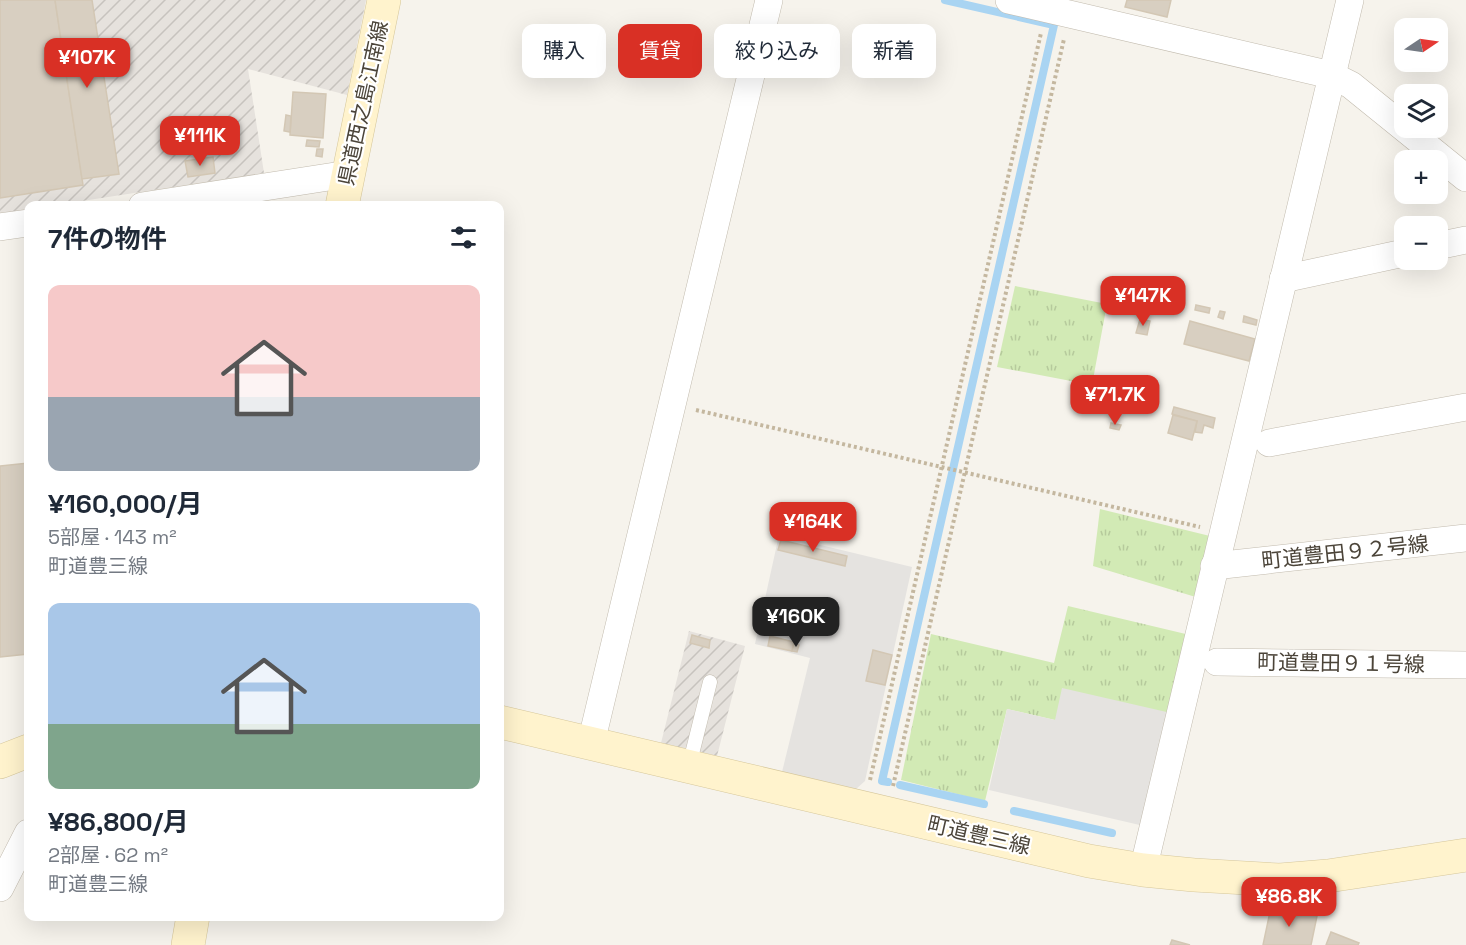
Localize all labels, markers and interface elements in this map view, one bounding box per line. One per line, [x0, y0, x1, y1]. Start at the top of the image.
street label: 県道西之島江南線 [332, 18, 394, 188]
north arrow [1394, 18, 1448, 72]
map controls [1394, 18, 1448, 270]
chip: 購入 [522, 24, 606, 78]
chip: 賃貸 [618, 24, 702, 78]
chip: 絞り込み [714, 24, 840, 78]
chip: 新着 [852, 24, 936, 78]
pin: ¥107K [45, 38, 129, 89]
text: ¥107K [58, 44, 116, 70]
button: layers [1394, 84, 1448, 138]
pin: ¥111K [158, 116, 242, 167]
text: ¥111K [174, 122, 226, 148]
button: + [1394, 150, 1448, 204]
button: − [1394, 216, 1448, 270]
icon: filters [447, 221, 480, 254]
text: 7件の物件 [48, 222, 166, 256]
pin: ¥147K [1101, 276, 1185, 327]
text: ¥147K [1115, 282, 1171, 308]
icon: home [210, 324, 318, 432]
pin: ¥71.7K [1066, 375, 1164, 426]
text: ¥71.7K [1084, 381, 1146, 407]
text: ¥160,000/月 [48, 487, 202, 521]
pin: ¥164K [771, 502, 855, 553]
text: ¥164K [783, 508, 843, 534]
text: 5部屋 · 143 m² [48, 524, 177, 550]
street label: 町道豊田９２号線 [1260, 530, 1430, 574]
text: 町道豊三線 [48, 553, 148, 579]
pin: ¥160K [754, 597, 838, 648]
text: ¥160K [766, 603, 826, 629]
icon: home [210, 642, 318, 750]
street label: 町道豊田９１号線 [1257, 648, 1425, 678]
text: ¥86,800/月 [48, 805, 189, 839]
street label: 町道豊三線 [925, 810, 1033, 860]
text: 2部屋 · 62 m² [48, 842, 168, 868]
text: 町道豊三線 [48, 871, 148, 897]
pin: ¥86.8K [1240, 877, 1338, 928]
text: ¥86.8K [1255, 883, 1323, 909]

